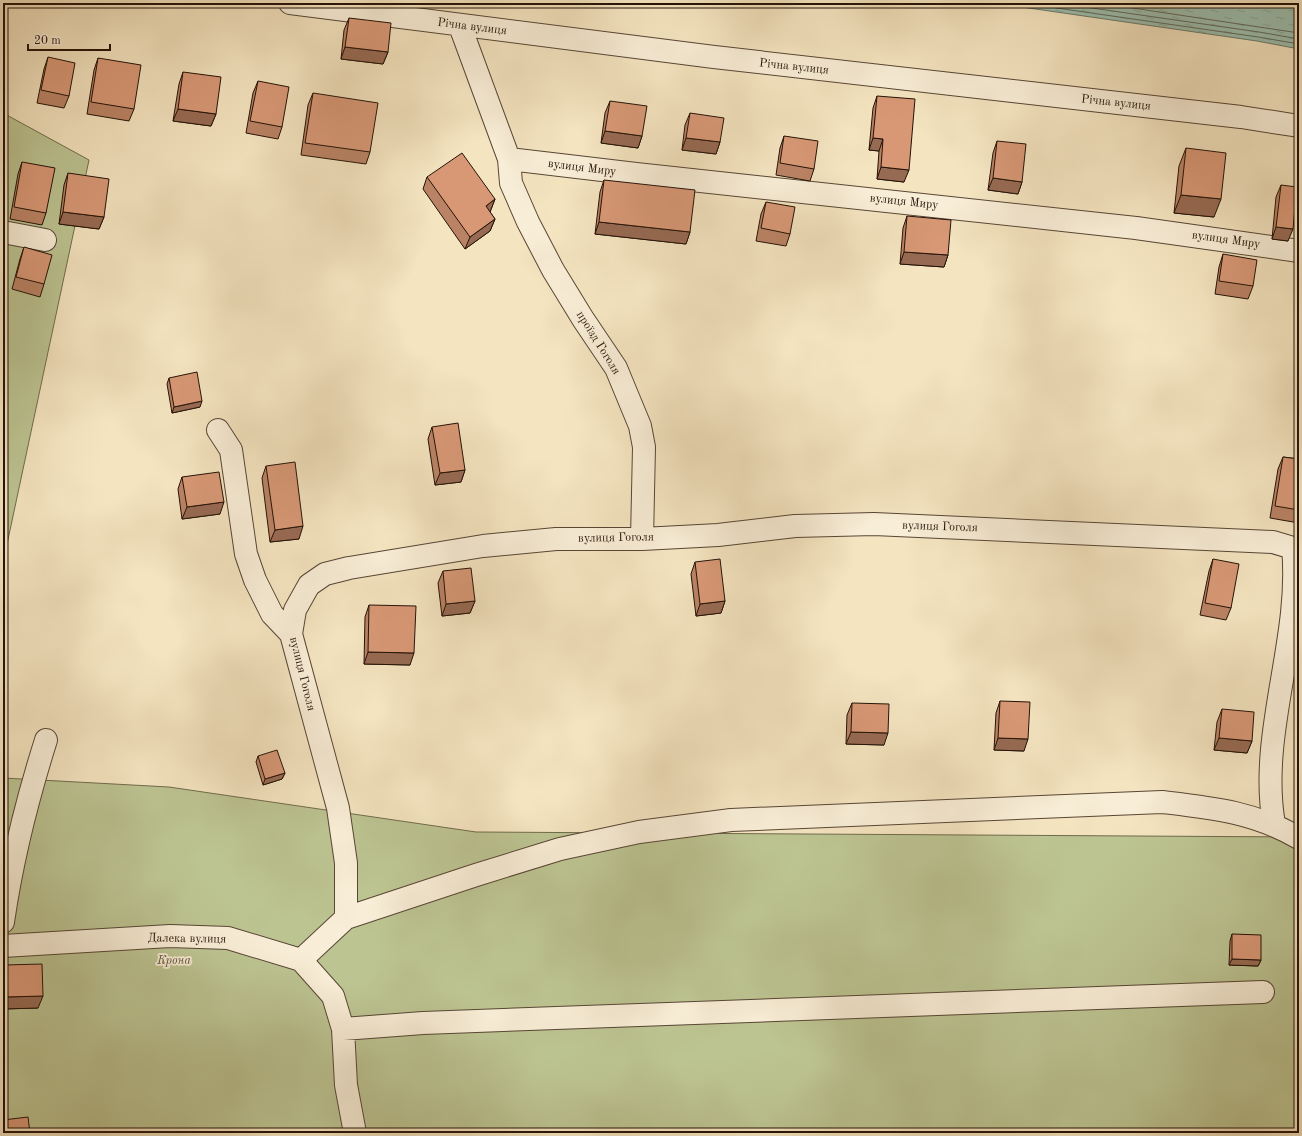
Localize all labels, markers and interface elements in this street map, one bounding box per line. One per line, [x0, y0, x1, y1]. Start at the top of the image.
street label: Річна вулиця [437, 16, 508, 37]
scale bar [28, 26, 110, 52]
text: 20 m [34, 35, 61, 47]
street label: Річна вулиця [759, 56, 830, 77]
street label: Річна вулиця [1081, 92, 1152, 113]
street label: вулиця Миру [547, 158, 618, 178]
street label: вулиця Миру [869, 192, 940, 212]
street label: вулиця Миру [1191, 229, 1262, 251]
street label: проїзд Гоголя [574, 309, 622, 377]
street label: вулиця Гоголя [902, 520, 978, 534]
street label: вулиця Гоголя [578, 531, 654, 545]
street label: вулиця Гоголя [287, 636, 317, 712]
street label: Далека вулиця [148, 932, 226, 946]
park label: Крона [156, 955, 191, 967]

